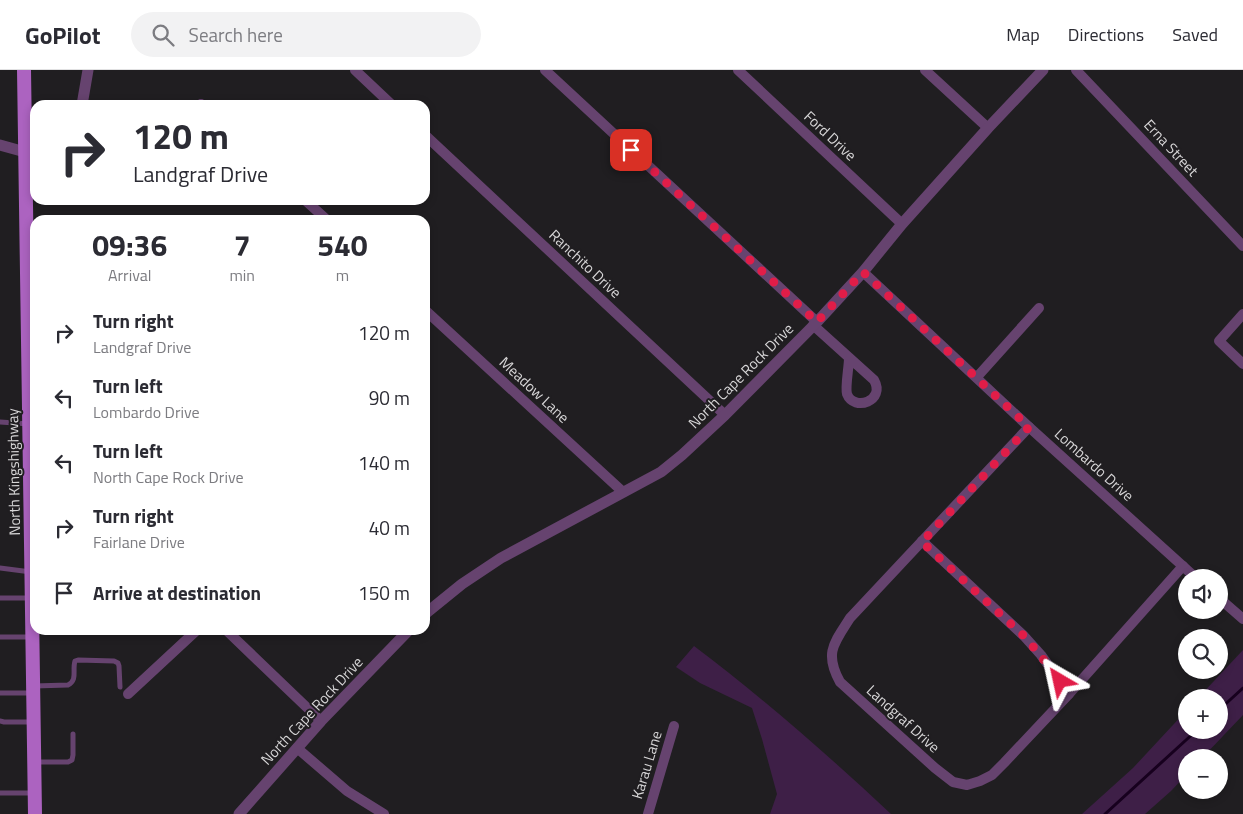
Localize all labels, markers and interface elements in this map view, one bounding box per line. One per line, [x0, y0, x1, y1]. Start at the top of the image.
search box [131, 12, 481, 57]
text: GoPilot [25, 17, 101, 53]
text: Search here [189, 20, 283, 49]
icon: search [149, 21, 177, 49]
text: Map [1006, 21, 1040, 48]
text: Directions [1068, 21, 1144, 48]
text: Saved [1172, 21, 1218, 48]
street label: Ford Drive [799, 105, 862, 166]
text: 120 m [133, 109, 229, 163]
street label: Erna Street [1139, 114, 1204, 182]
icon: right [50, 120, 115, 185]
pin [610, 129, 652, 171]
icon: arrive [617, 136, 645, 164]
text: Landgraf Drive [133, 157, 268, 191]
text: 09:36 [92, 222, 167, 268]
text: 7 [234, 222, 251, 268]
text: 540 [317, 222, 368, 268]
street label: Ranchito Drive [544, 224, 627, 303]
text: Arrival [108, 263, 151, 287]
text: min [229, 263, 255, 287]
text: m [336, 263, 349, 287]
text: Turn right [93, 306, 174, 335]
text: 120 m [358, 318, 410, 347]
street label: North Cape Rock Drive [683, 318, 799, 434]
icon: right [50, 319, 78, 347]
text: Landgraf Drive [93, 335, 191, 359]
street label: Meadow Lane [494, 351, 575, 428]
text: Turn left [93, 371, 163, 400]
text: 90 m [369, 383, 410, 412]
icon: left [50, 384, 78, 412]
text: Lombardo Drive [93, 400, 200, 424]
street label: North Kingshighway [1, 408, 26, 536]
street label: Lombardo Drive [1050, 423, 1139, 507]
text: Turn left [93, 436, 163, 465]
text: 140 m [358, 448, 410, 477]
icon: left [50, 449, 78, 477]
text: North Cape Rock Drive [93, 465, 244, 489]
text: Turn right [93, 501, 174, 530]
text: 40 m [369, 513, 410, 542]
icon: right [50, 514, 78, 542]
text: Fairlane Drive [93, 530, 185, 554]
map controls [1178, 569, 1228, 799]
button: sound [1178, 569, 1228, 619]
text: Arrive at destination [93, 578, 261, 607]
text: 150 m [358, 578, 410, 607]
icon: arrive [50, 579, 78, 607]
button: search [1178, 629, 1228, 679]
street label: North Cape Rock Drive [255, 651, 368, 770]
position arrow [1033, 654, 1085, 706]
street label: Landgraf Drive [861, 679, 945, 758]
button: + [1178, 689, 1228, 739]
street label: Karau Lane [625, 728, 668, 802]
button: − [1178, 749, 1228, 799]

